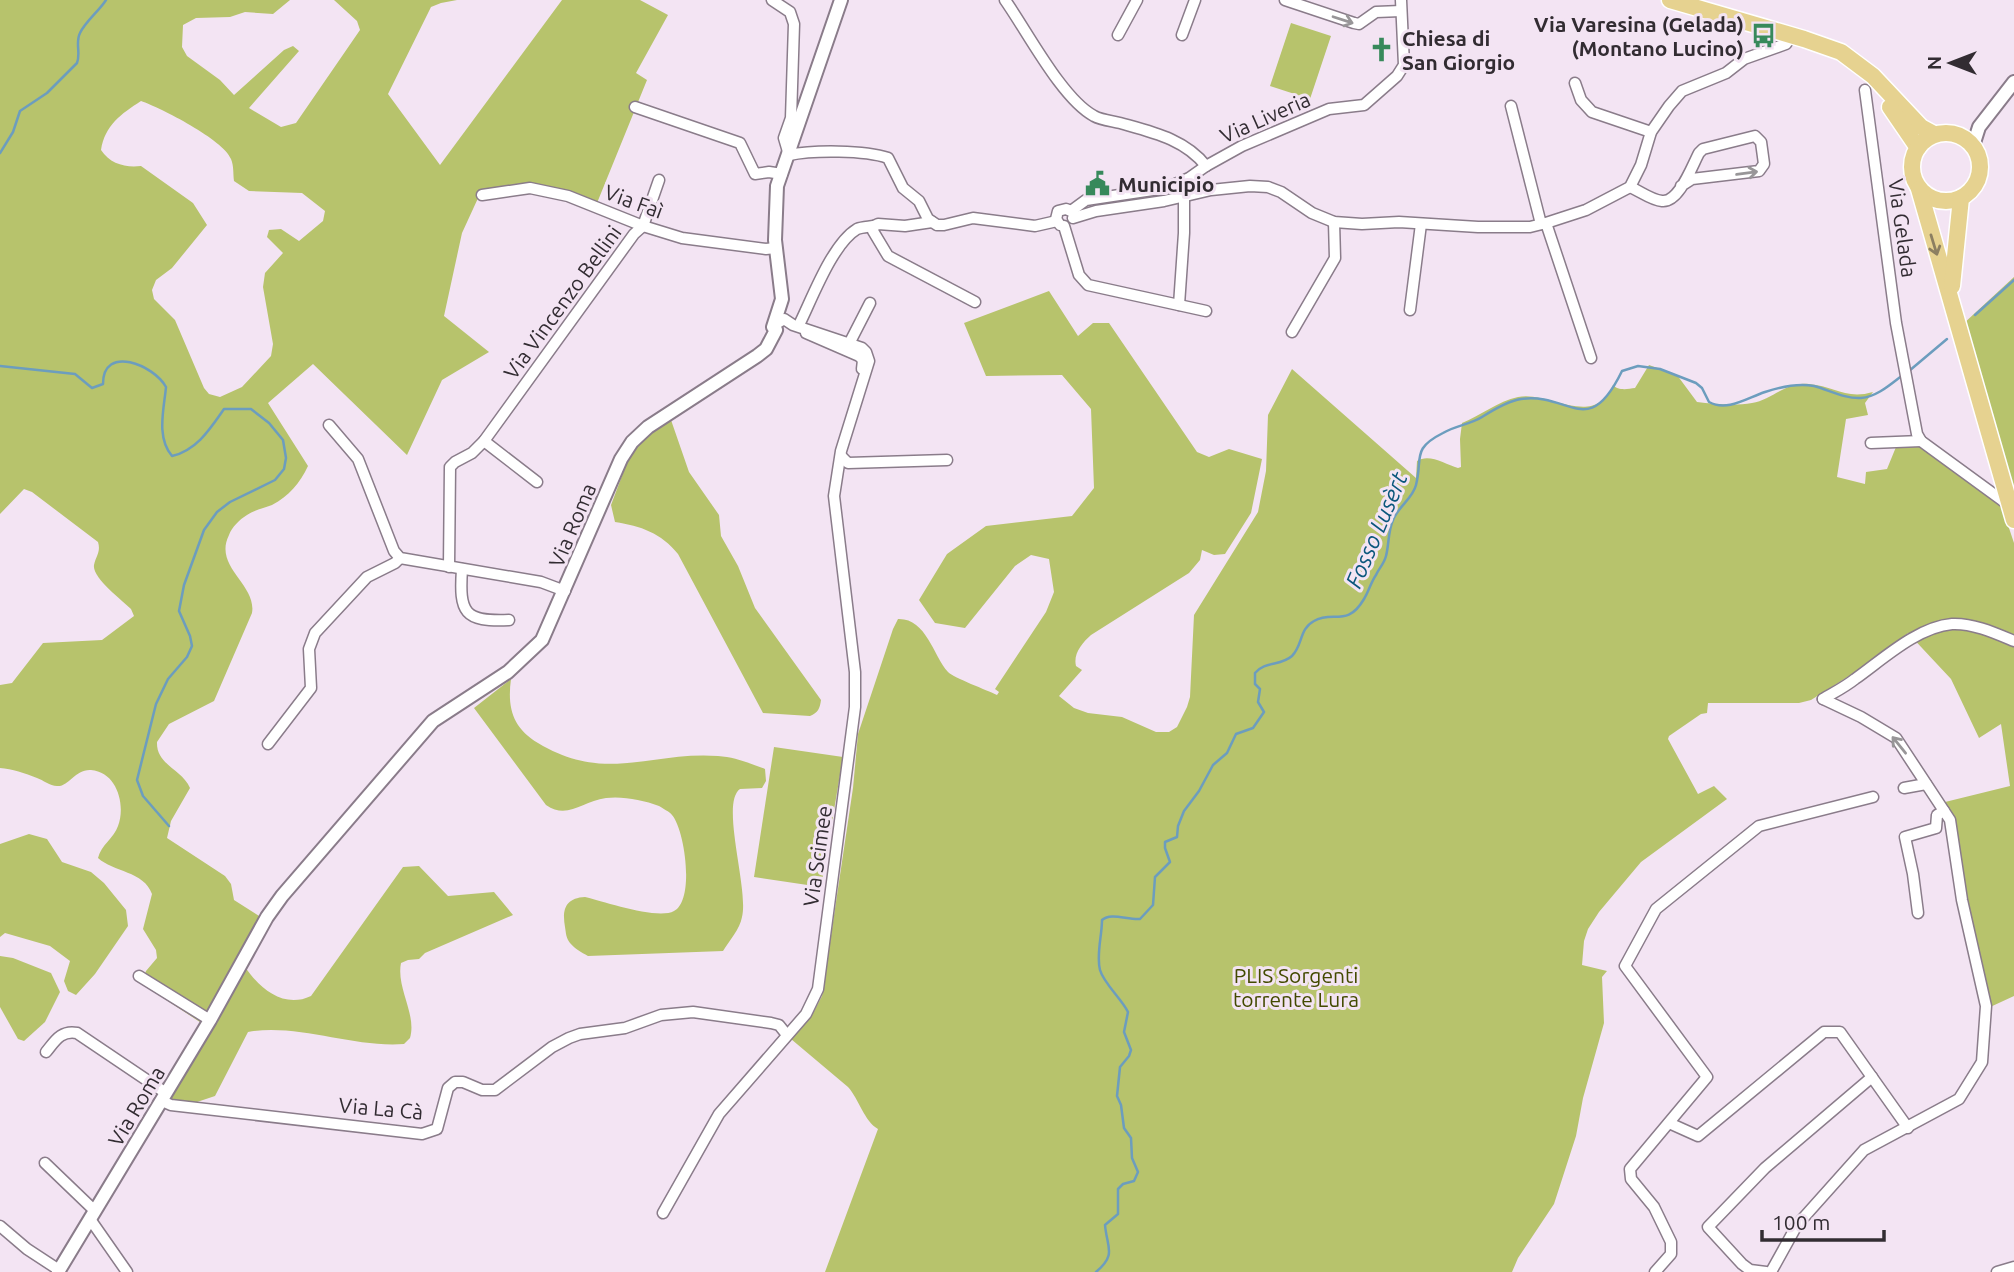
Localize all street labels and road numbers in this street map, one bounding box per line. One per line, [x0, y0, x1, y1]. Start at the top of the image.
street label: Via Liveria [1216, 86, 1314, 148]
street label: Via Gelada [1884, 177, 1922, 279]
street label: Via Faì [601, 179, 667, 223]
street label: Via Vincenzo Bellini [498, 221, 626, 383]
street label: Via Roma [544, 479, 600, 571]
street label: Via Scimee [798, 804, 836, 908]
street label: Via Roma [103, 1062, 169, 1150]
street label: Via La Cà [338, 1092, 424, 1124]

